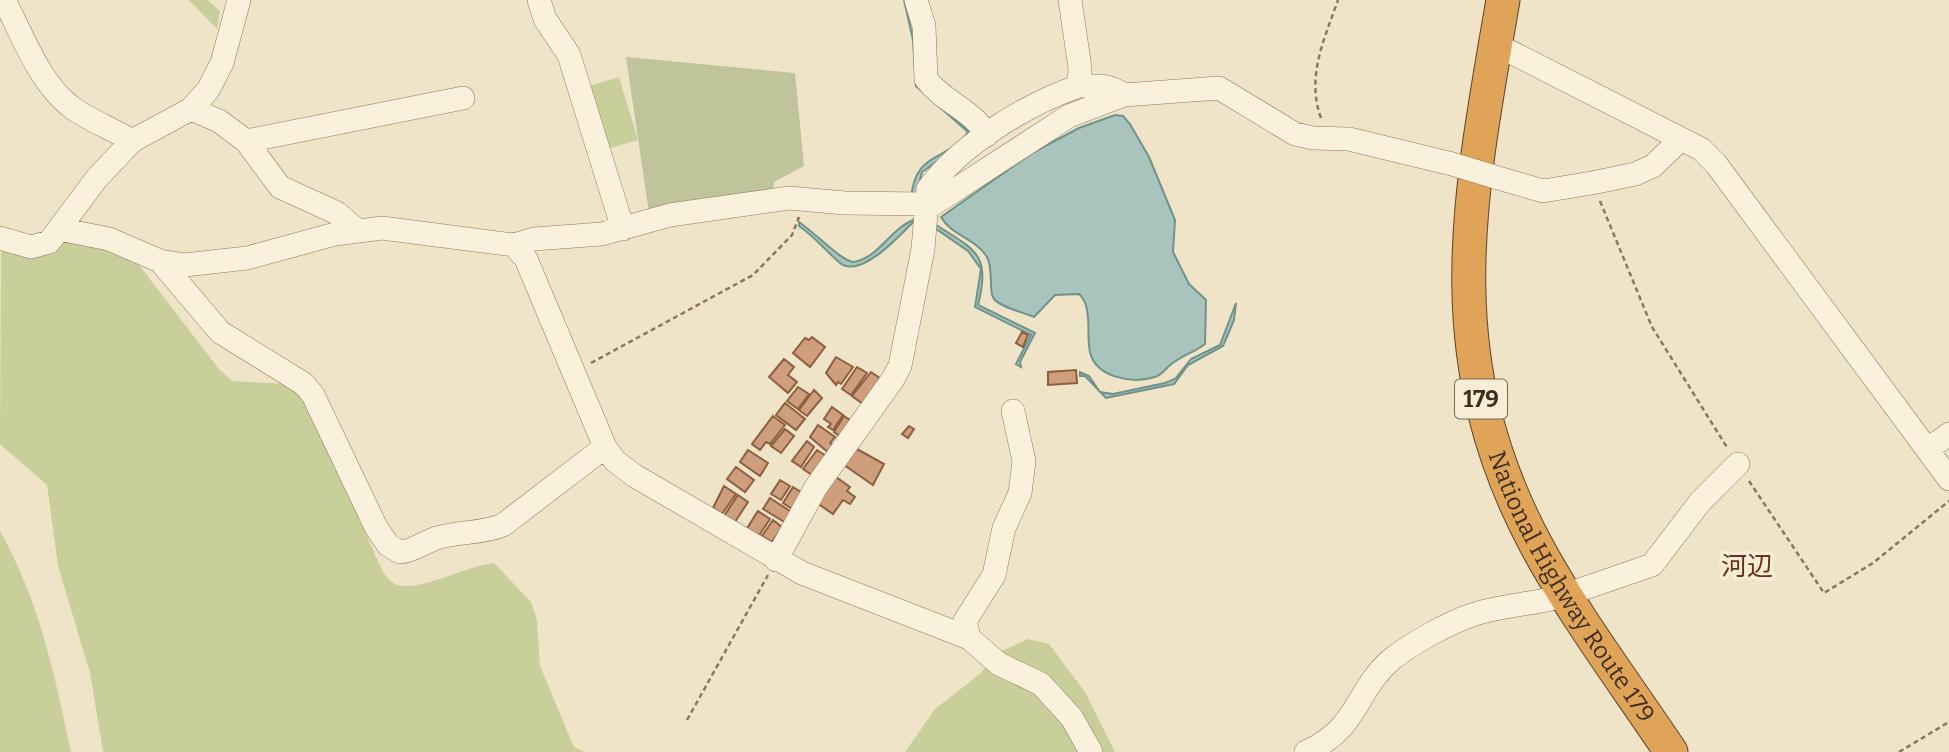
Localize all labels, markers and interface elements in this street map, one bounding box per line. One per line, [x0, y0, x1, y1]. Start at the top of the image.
road number: 179 [1455, 380, 1507, 418]
street label: National Highway Route 179 [1483, 447, 1661, 728]
district label: 河辺 [1721, 551, 1773, 582]

